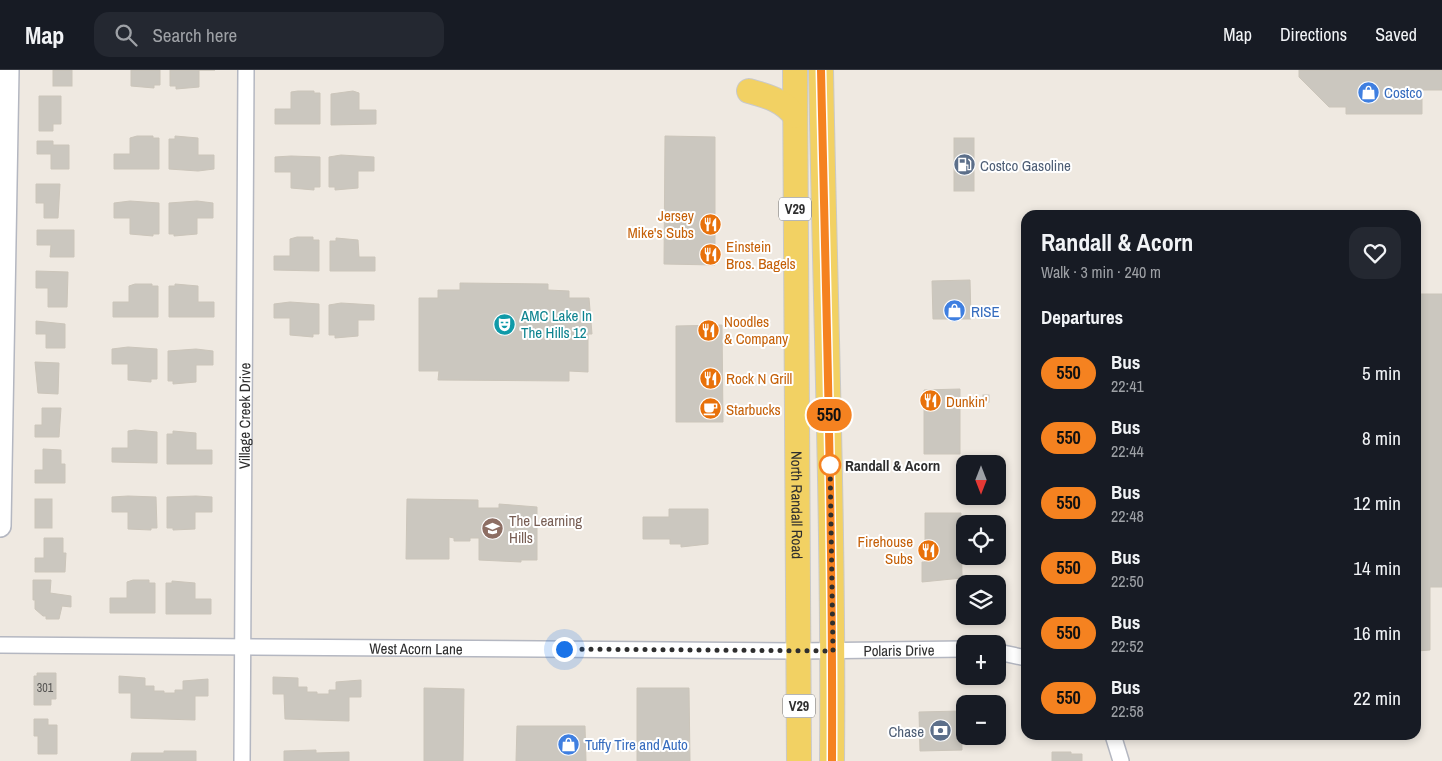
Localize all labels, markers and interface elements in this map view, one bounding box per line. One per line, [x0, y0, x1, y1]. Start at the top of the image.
search box [94, 12, 444, 57]
text: Map [25, 19, 64, 51]
icon: search [112, 21, 140, 49]
text: Search here [152, 22, 237, 48]
text: Map [1223, 22, 1252, 47]
text: Directions [1280, 22, 1347, 47]
text: Saved [1375, 22, 1417, 47]
shop icon: Costco [1356, 80, 1380, 104]
place label: Costco [1384, 82, 1422, 103]
fuel station icon: Costco Gasoline [952, 153, 976, 177]
place label: Costco Gasoline [980, 155, 1071, 176]
road number: V29 [779, 198, 811, 220]
place label: Jersey Mike's Subs [627, 205, 695, 243]
restaurant icon: Jersey Mike's Subs [698, 212, 722, 236]
text: Randall & Acorn [1041, 226, 1193, 258]
button: heart [1349, 227, 1401, 279]
place label: Einstein Bros. Bagels [726, 236, 796, 274]
restaurant icon: Einstein Bros. Bagels [698, 243, 722, 267]
text: Walk · 3 min · 240 m [1041, 261, 1161, 283]
shop icon: RISE [943, 299, 967, 323]
place label: RISE [971, 301, 1000, 322]
text: Departures [1041, 304, 1123, 330]
place label: AMC Lake In The Hills 12 [520, 305, 592, 343]
place label: Noodles & Company [724, 311, 789, 349]
theatre icon: AMC Lake In The Hills 12 [493, 312, 517, 336]
restaurant icon: Noodles & Company [696, 318, 720, 342]
text: Bus [1111, 349, 1140, 375]
text: 550 [1056, 360, 1081, 385]
text: 5 min [1362, 360, 1401, 386]
street label: Village Creek Drive [233, 363, 255, 469]
restaurant icon: Rock N Grill [698, 366, 722, 390]
place label: Rock N Grill [726, 368, 792, 389]
text: 22:41 [1111, 375, 1144, 397]
restaurant icon: Dunkin' [918, 389, 942, 413]
place label: Dunkin' [946, 391, 987, 412]
cafe icon: Starbucks [698, 397, 722, 421]
place label: Starbucks [726, 399, 781, 420]
line badge: 550 [800, 399, 858, 431]
text: 550 [817, 402, 841, 427]
text: Bus [1111, 414, 1140, 440]
text: 550 [1056, 425, 1081, 450]
text: 8 min [1362, 425, 1401, 451]
text: 22:44 [1111, 440, 1144, 462]
street label: North Randall Road [787, 451, 808, 559]
marker: Randall & Acorn [819, 454, 841, 476]
place label: Randall & Acorn [845, 455, 940, 476]
north arrow [956, 455, 1006, 505]
map controls [956, 455, 1006, 745]
text: Bus [1111, 479, 1140, 505]
text: 550 [1056, 490, 1081, 515]
text: 12 min [1353, 490, 1401, 516]
text: 22:48 [1111, 505, 1144, 527]
place label: The Learning Hills [509, 510, 582, 548]
button: locate [956, 515, 1006, 565]
school or university icon: The Learning Hills [481, 517, 505, 541]
place label: Firehouse Subs [858, 531, 913, 569]
restaurant icon: Firehouse Subs [917, 538, 941, 562]
text: Bus [1111, 544, 1140, 570]
text: 550 [1056, 555, 1081, 580]
text: 14 min [1353, 555, 1401, 581]
text: 22:50 [1111, 570, 1144, 592]
button: layers [956, 575, 1006, 625]
text: Bus [1111, 609, 1140, 635]
text: 550 [1056, 620, 1081, 645]
text: 16 min [1353, 620, 1401, 646]
button: + [956, 635, 1006, 685]
text: 22:52 [1111, 635, 1144, 657]
street label: West Acorn Lane [369, 637, 463, 659]
your location [552, 637, 577, 662]
street label: Polaris Drive [863, 639, 935, 661]
text: Bus [1111, 674, 1140, 700]
house number: 301 [37, 680, 54, 696]
text: 550 [1056, 685, 1081, 710]
text: 22 min [1353, 685, 1401, 711]
road number: V29 [783, 694, 815, 718]
button: − [956, 695, 1006, 745]
text: 22:58 [1111, 700, 1144, 722]
bank icon: Chase [928, 719, 952, 743]
place label: Chase [888, 721, 924, 742]
shop icon: Tuffy Tire and Auto [557, 732, 581, 756]
place label: Tuffy Tire and Auto [585, 734, 688, 755]

